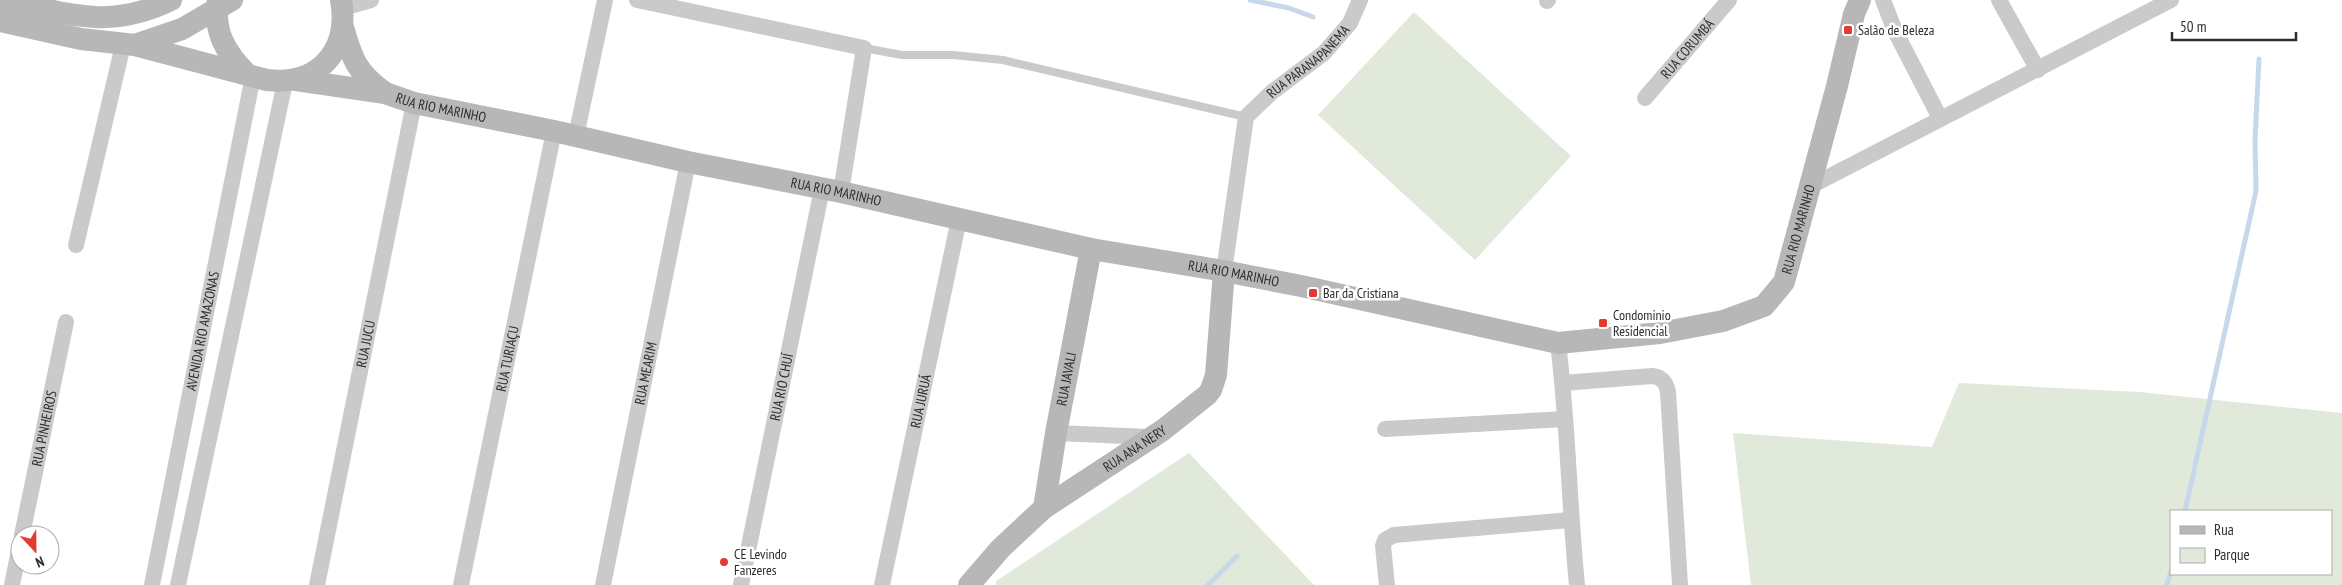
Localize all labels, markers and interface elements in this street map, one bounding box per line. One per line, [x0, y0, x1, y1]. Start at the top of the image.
scale bar [2172, 10, 2296, 42]
street label: RUA CORUMBÁ [1657, 15, 1718, 82]
text: 50 m [2180, 17, 2206, 36]
street label: RUA PARANAPANEMA [1262, 21, 1354, 102]
place label: Salão de Beleza [1858, 21, 1934, 39]
marker: Salão de Beleza [1842, 24, 1854, 36]
street label: RUA RIO MARINHO [393, 88, 488, 126]
street label: RUA RIO MARINHO [789, 173, 883, 210]
street label: RUA RIO MARINHO [1778, 182, 1819, 276]
street label: RUA RIO MARINHO [1187, 256, 1281, 291]
street label: AVENIDA RIO AMAZONAS [182, 270, 223, 392]
place label: Bar da Cristiana [1323, 284, 1399, 302]
marker: Bar da Cristiana [1307, 287, 1319, 299]
place label: Condominio Residencial [1613, 306, 1671, 340]
marker: Condominio Residencial [1597, 317, 1609, 329]
street label: RUA JUCU [352, 319, 379, 369]
street label: RUA TURIAÇU [492, 324, 523, 393]
street label: RUA MEARIM [630, 340, 661, 406]
street label: RUA RIO CHUÍ [766, 351, 797, 422]
street label: RUA JAVALI [1052, 351, 1080, 407]
street label: RUA JURUÁ [906, 372, 935, 430]
street label: RUA PINHEIROS [27, 389, 61, 468]
street label: RUA ANA NERY [1100, 421, 1170, 476]
legend [2170, 510, 2332, 575]
text: Rua [2214, 520, 2234, 539]
north arrow [10, 525, 60, 575]
place label: CE Levindo Fanzeres [734, 545, 787, 579]
text: Parque [2214, 545, 2250, 564]
text: N [33, 552, 47, 572]
marker: CE Levindo Fanzeres [718, 556, 730, 568]

